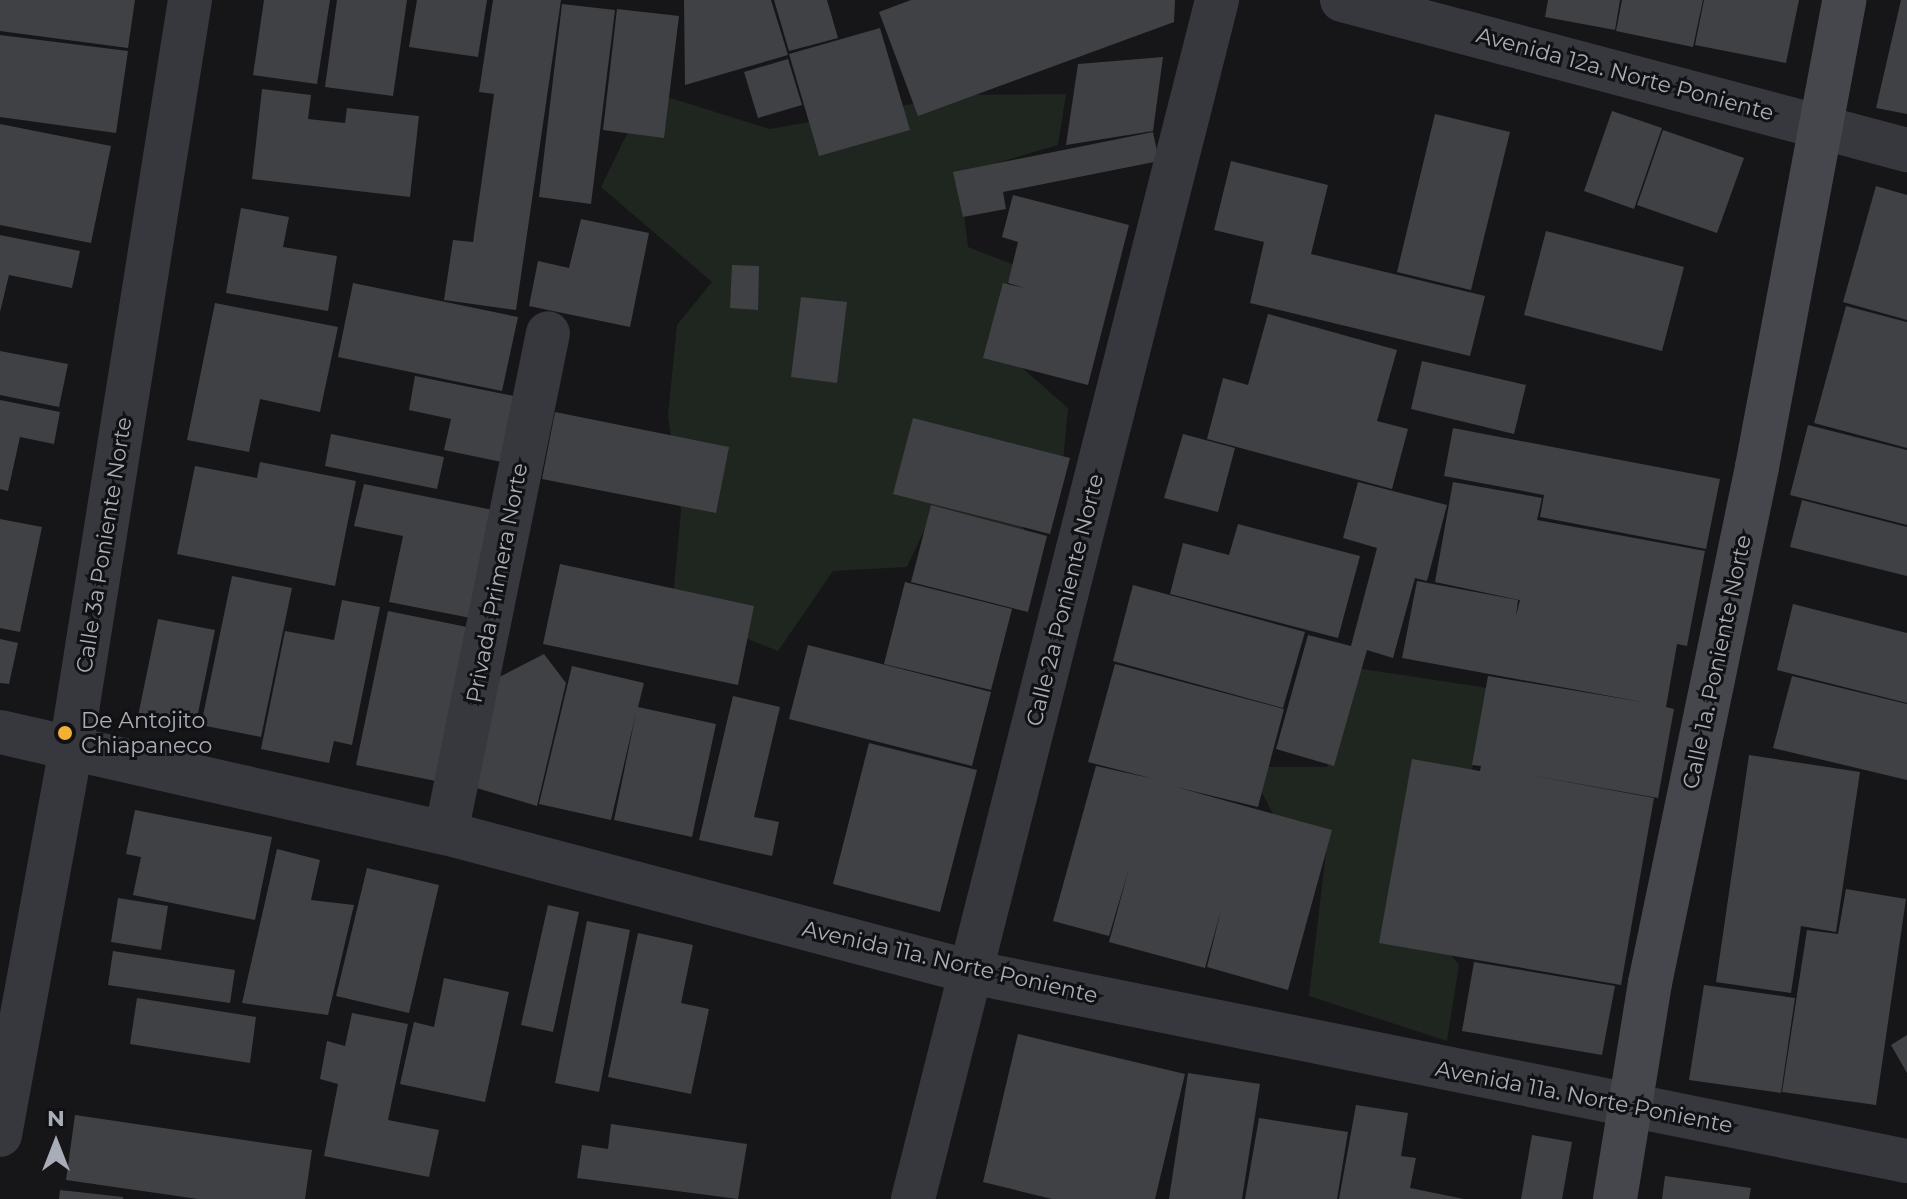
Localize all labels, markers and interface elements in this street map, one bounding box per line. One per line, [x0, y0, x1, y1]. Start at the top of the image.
street label: Avenida 12a. Norte Poniente [1473, 22, 1777, 126]
street label: Calle 3a Poniente Norte [71, 415, 137, 675]
street label: Privada Primera Norte [461, 461, 533, 705]
street label: Calle 2a Poniente Norte [1021, 471, 1109, 729]
street label: Calle 1a. Poniente Norte [1677, 533, 1757, 791]
place label: De Antojito Chiapaneco [81, 707, 212, 758]
marker: De Antojito Chiapaneco [56, 724, 74, 742]
street label: Avenida 11a. Norte Poniente [800, 915, 1100, 1009]
street label: Avenida 11a. Norte Poniente [1433, 1055, 1735, 1139]
north arrow [16, 1103, 96, 1183]
text: N [47, 1105, 65, 1132]

